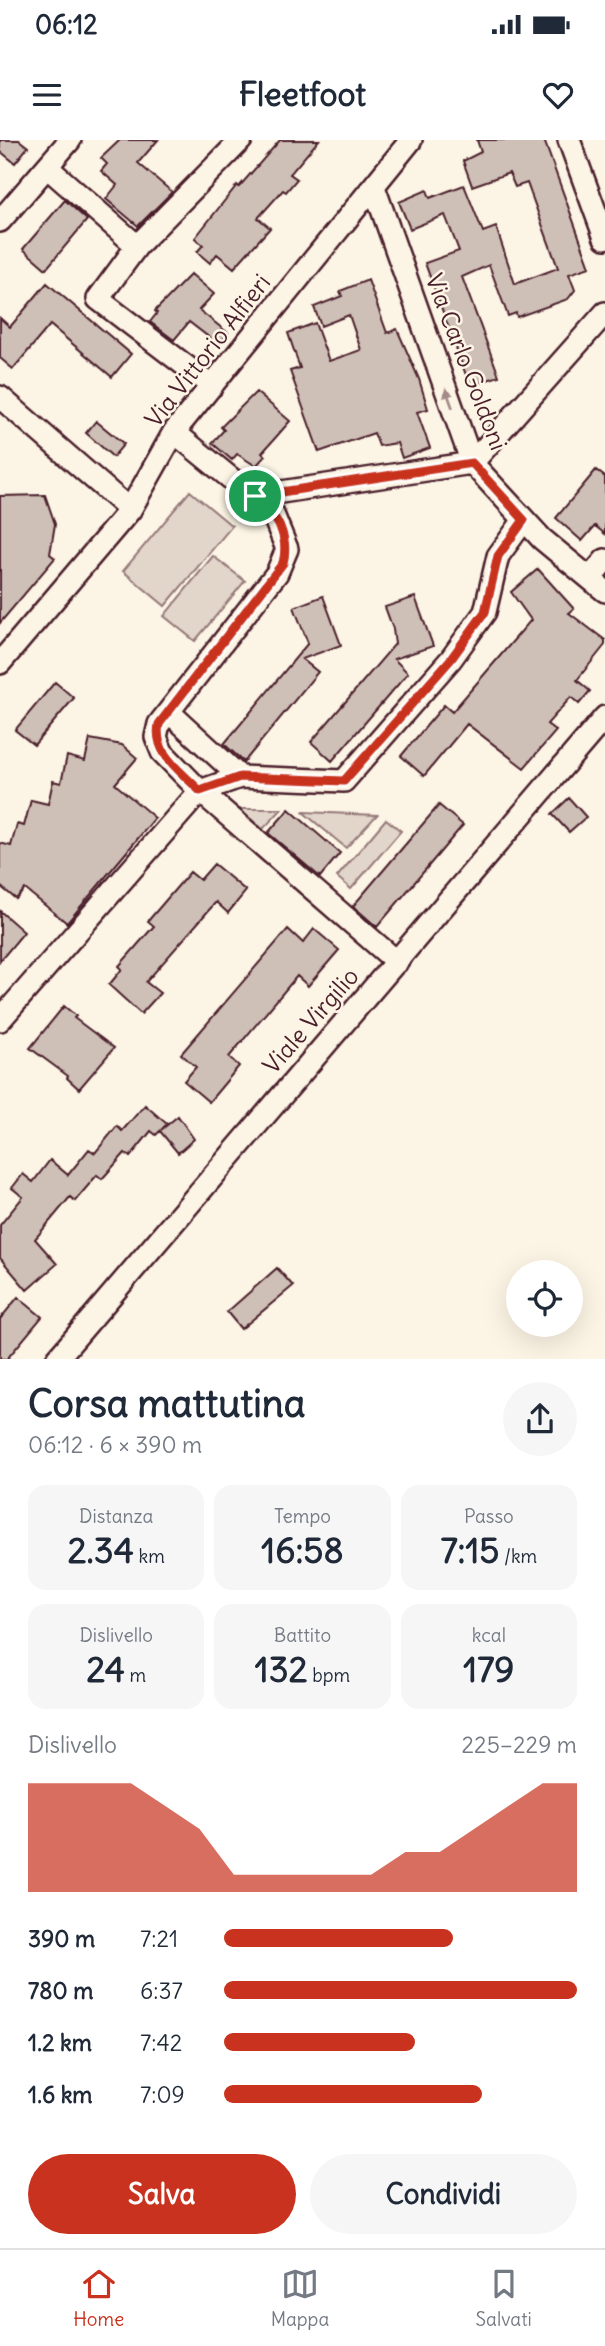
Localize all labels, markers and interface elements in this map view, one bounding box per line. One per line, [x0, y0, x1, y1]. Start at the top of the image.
text: 06:12 [35, 8, 98, 41]
text: Fleetfoot [239, 74, 366, 115]
icon: menu [28, 76, 66, 114]
icon: heart [539, 76, 577, 114]
street label: Via Vittorio Alfieri [138, 268, 276, 433]
street label: Via Carlo Goldoni [420, 269, 514, 454]
one-way arrow [443, 388, 454, 409]
pin [225, 466, 285, 526]
icon: arrive [236, 477, 274, 515]
street label: Viale Virgilio [256, 961, 365, 1080]
map controls [506, 1260, 583, 1337]
button: locate [506, 1260, 583, 1337]
text: Corsa mattutina [28, 1380, 305, 1427]
button: share [503, 1382, 577, 1456]
text: 06:12 · 6 × 390 m [28, 1430, 202, 1459]
text: Distanza [79, 1504, 153, 1528]
text: Tempo [274, 1504, 331, 1528]
text: Passo [464, 1504, 514, 1528]
text: 2.34 [67, 1528, 134, 1572]
text: 16:58 [261, 1528, 344, 1572]
text: 7:15 [440, 1528, 499, 1572]
text: km [134, 1544, 165, 1568]
text: /km [499, 1544, 537, 1568]
text: Dislivello [79, 1623, 153, 1647]
text: Battito [274, 1623, 331, 1647]
text: kcal [472, 1623, 506, 1647]
text: 24 [86, 1647, 125, 1691]
text: 132 [255, 1647, 308, 1691]
text: 179 [463, 1647, 514, 1691]
text: m [125, 1663, 146, 1687]
text: bpm [308, 1663, 350, 1687]
text: Dislivello [28, 1730, 117, 1759]
text: 225–229 m [461, 1730, 577, 1759]
text: 390 m [28, 1924, 95, 1953]
text: 7:21 [140, 1924, 178, 1953]
text: 780 m [28, 1976, 93, 2005]
text: 6:37 [140, 1976, 183, 2005]
text: 1.2 km [28, 2028, 92, 2057]
text: 7:42 [140, 2028, 182, 2057]
text: 1.6 km [28, 2080, 93, 2109]
text: 7:09 [140, 2080, 185, 2109]
button: Salva [28, 2154, 296, 2234]
button: Condividi [310, 2154, 577, 2234]
tab: Home [73, 2265, 124, 2331]
tab: Mappa [271, 2265, 329, 2331]
tab: Salvati [476, 2265, 532, 2331]

